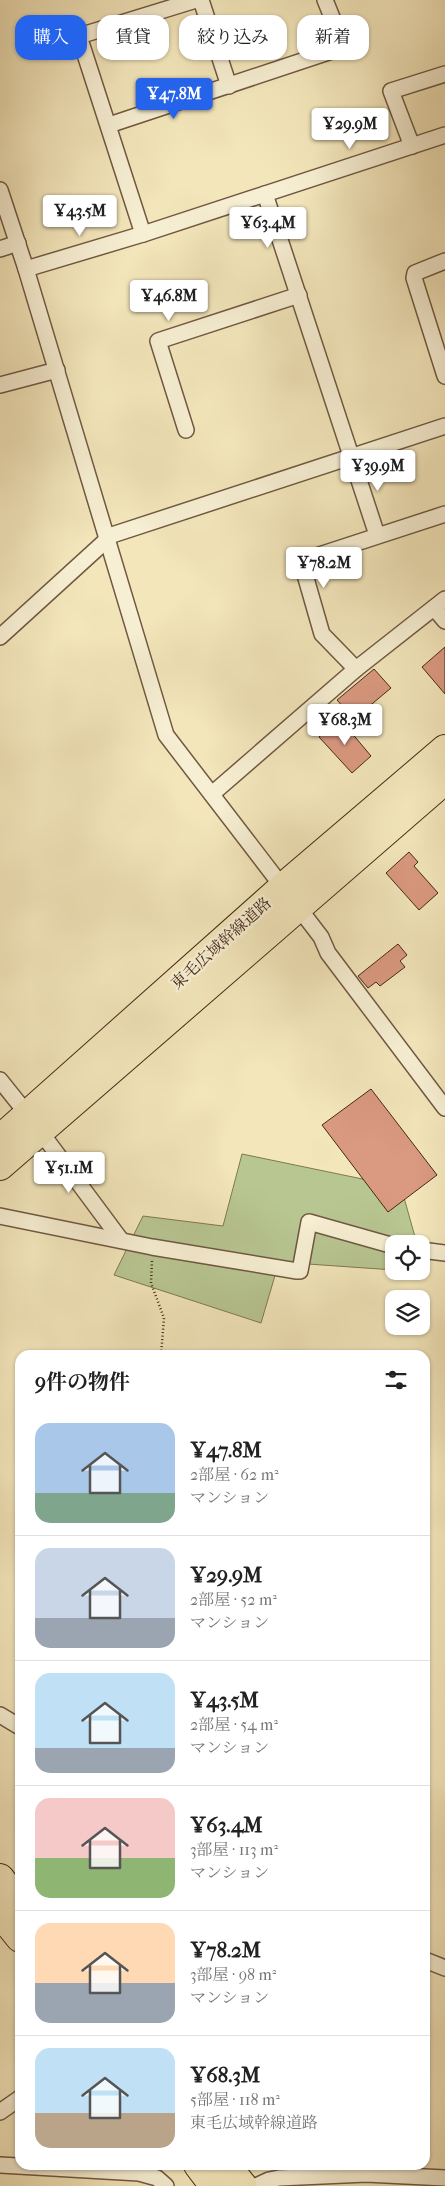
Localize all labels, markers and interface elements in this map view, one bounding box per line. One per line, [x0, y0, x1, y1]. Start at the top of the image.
chip: 購入 [15, 15, 87, 60]
chip: 賃貸 [97, 15, 169, 60]
chip: 絞り込み [179, 15, 287, 60]
chip: 新着 [297, 15, 369, 60]
pin: ¥47.8M [133, 78, 215, 120]
text: ¥47.8M [147, 84, 201, 103]
pin: ¥29.9M [309, 108, 391, 150]
text: ¥29.9M [323, 114, 377, 133]
pin: ¥43.5M [39, 194, 121, 237]
text: ¥43.5M [54, 201, 106, 220]
pin: ¥63.4M [227, 206, 309, 249]
text: ¥63.4M [240, 213, 296, 232]
pin: ¥46.8M [128, 280, 210, 322]
text: ¥46.8M [141, 286, 197, 305]
pin: ¥39.9M [337, 450, 419, 492]
text: ¥39.9M [351, 456, 405, 475]
pin: ¥78.2M [283, 546, 365, 589]
text: ¥78.2M [297, 553, 351, 572]
pin: ¥68.3M [304, 704, 386, 746]
text: ¥68.3M [318, 710, 372, 729]
street label: 東毛広域幹線道路 [167, 893, 275, 993]
pin: ¥51.1M [28, 1152, 110, 1194]
text: ¥51.1M [45, 1158, 93, 1177]
map controls [385, 1235, 430, 1335]
button: locate [385, 1235, 430, 1280]
button: layers [385, 1290, 430, 1335]
icon: filters [382, 1366, 410, 1394]
text: 9件の物件 [35, 1370, 130, 1394]
text: ¥47.8M [190, 1438, 262, 1462]
icon: home [75, 1443, 135, 1503]
text: 2部屋 · 62 m² [190, 1465, 278, 1484]
text: マンション [190, 1488, 269, 1507]
text: ¥29.9M [190, 1563, 262, 1587]
icon: home [75, 1568, 135, 1628]
text: 2部屋 · 52 m² [190, 1590, 277, 1609]
text: マンション [190, 1613, 269, 1632]
text: ¥43.5M [190, 1688, 259, 1712]
icon: home [75, 1693, 135, 1753]
text: 2部屋 · 54 m² [190, 1715, 278, 1734]
text: マンション [190, 1738, 269, 1757]
text: ¥63.4M [190, 1813, 263, 1837]
icon: home [75, 1818, 135, 1878]
text: 3部屋 · 113 m² [190, 1840, 278, 1859]
text: マンション [190, 1863, 269, 1882]
text: ¥78.2M [190, 1938, 261, 1962]
icon: home [75, 1943, 135, 2003]
text: 3部屋 · 98 m² [190, 1965, 276, 1984]
text: マンション [190, 1988, 269, 2007]
text: ¥68.3M [190, 2063, 260, 2087]
icon: home [75, 2068, 135, 2128]
text: 5部屋 · 118 m² [190, 2090, 280, 2109]
text: 東毛広域幹線道路 [190, 2113, 318, 2132]

